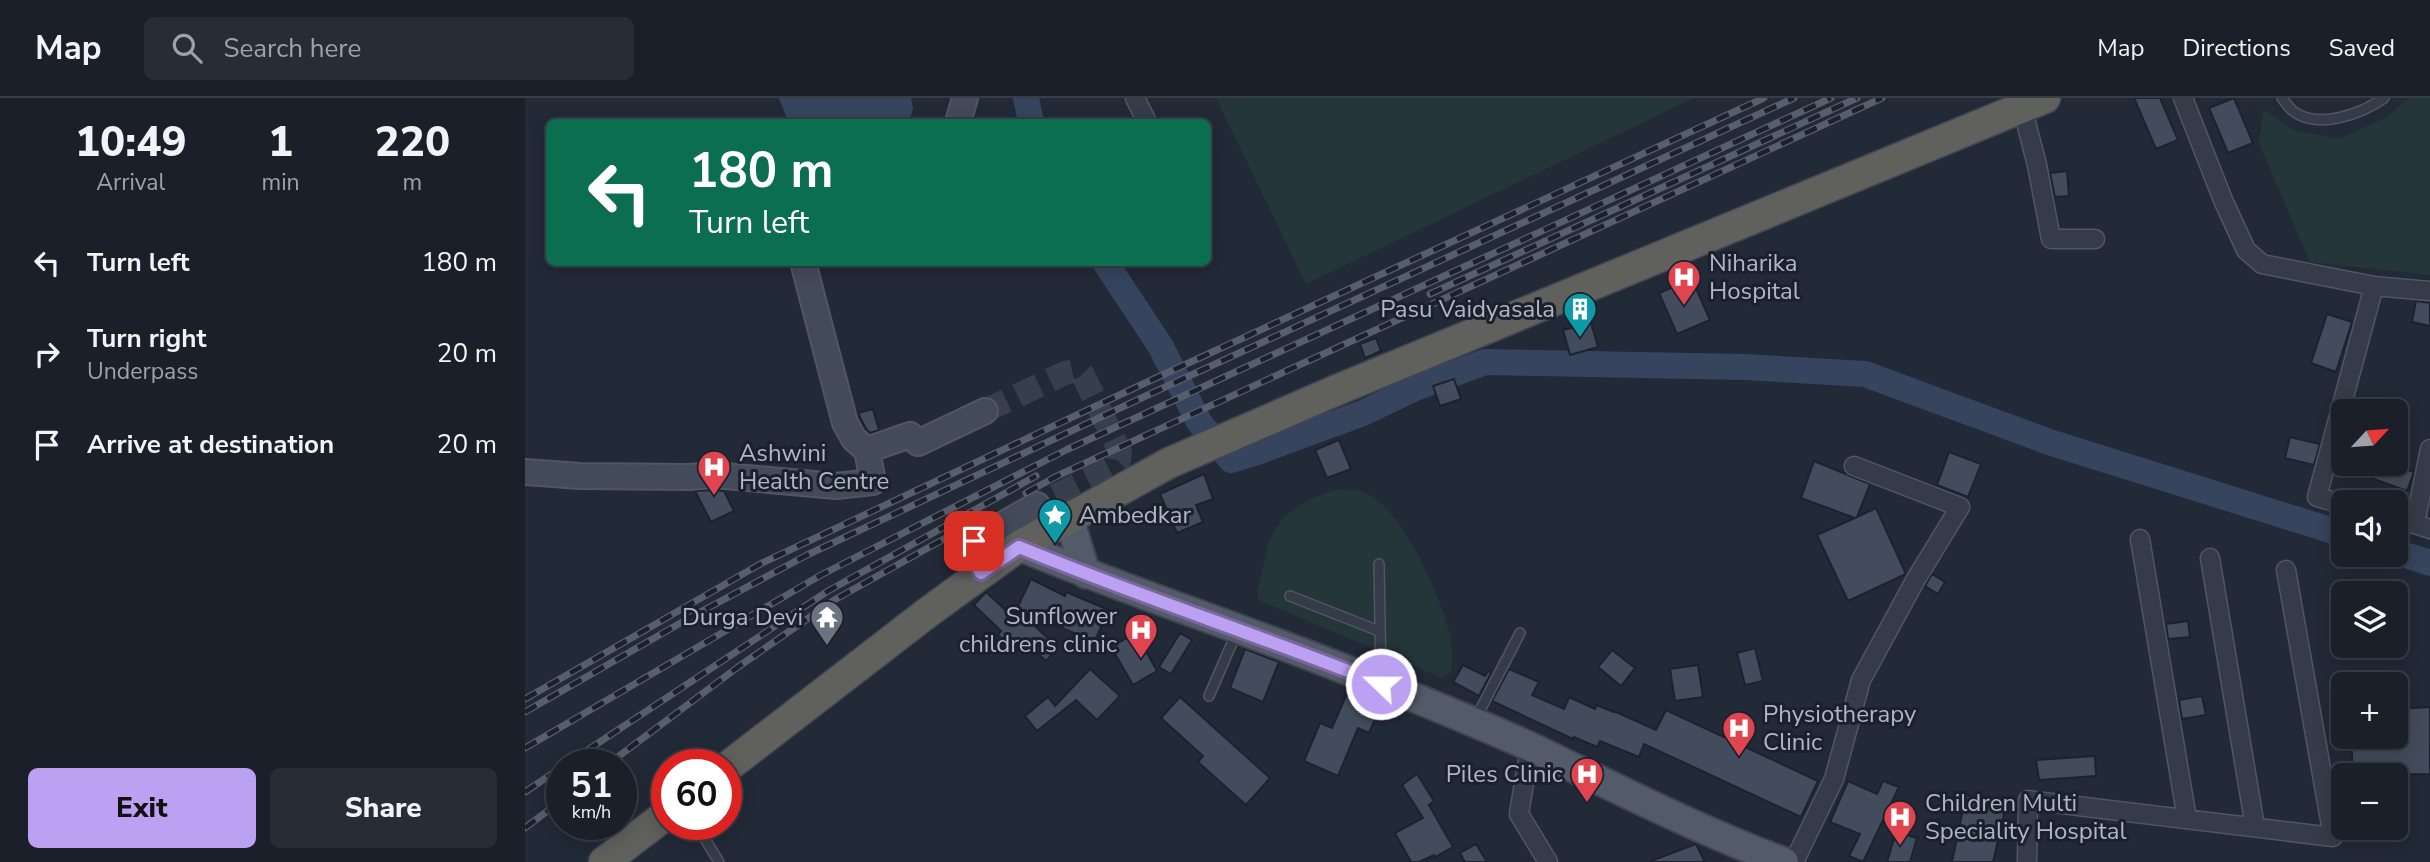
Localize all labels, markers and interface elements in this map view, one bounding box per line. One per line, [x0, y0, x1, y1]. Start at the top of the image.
search box [144, 17, 634, 80]
text: Map [35, 26, 102, 71]
icon: search [168, 29, 206, 67]
text: Search here [224, 31, 361, 66]
text: Map [2097, 32, 2144, 64]
text: Directions [2182, 32, 2291, 64]
text: Saved [2329, 32, 2395, 64]
text: 10:49 [75, 114, 187, 171]
text: 1 [268, 114, 293, 171]
text: 220 [375, 114, 450, 171]
text: 180 m [689, 137, 833, 204]
icon: left [574, 147, 665, 238]
text: Arrival [96, 167, 165, 198]
text: min [262, 167, 300, 198]
text: m [402, 167, 422, 198]
text: Turn left [689, 201, 809, 244]
icon: left [28, 244, 66, 282]
text: Turn left [87, 245, 190, 280]
text: 180 m [421, 245, 497, 280]
place label: Niharika Hospital [1709, 247, 1800, 307]
hospital icon: Niharika Hospital [1665, 258, 1703, 307]
building icon: Pasu Vaidyasala [1561, 290, 1599, 339]
place label: Pasu Vaidyasala [1380, 293, 1555, 325]
text: Turn right [87, 321, 206, 356]
icon: right [28, 335, 66, 373]
text: 20 m [437, 336, 497, 371]
text: Underpass [87, 356, 198, 387]
north arrow [2331, 399, 2408, 476]
map controls [2331, 399, 2408, 840]
icon: arrive [28, 426, 66, 464]
text: Arrive at destination [87, 427, 334, 462]
text: 20 m [437, 427, 497, 462]
place label: Ashwini Health Centre [739, 437, 889, 497]
hospital icon: Ashwini Health Centre [695, 448, 733, 497]
button: sound [2331, 490, 2408, 567]
place icon: Ambedkar [1036, 496, 1074, 545]
place label: Ambedkar [1079, 499, 1191, 531]
pin [944, 511, 1004, 571]
icon: arrive [955, 522, 993, 560]
button: layers [2331, 581, 2408, 658]
temple icon: Durga Devi [808, 598, 846, 647]
place label: Sunflower childrens clinic [959, 600, 1117, 660]
place label: Durga Devi [682, 601, 803, 633]
hospital icon: Sunflower childrens clinic [1122, 611, 1160, 660]
position arrow [1344, 647, 1418, 721]
button: + [2331, 672, 2408, 749]
place label: Physiotherapy Clinic [1763, 698, 1917, 758]
hospital icon: Physiotherapy Clinic [1720, 709, 1758, 758]
speed limit sign: 60 [651, 749, 742, 840]
hospital icon: Piles Clinic [1568, 755, 1606, 804]
place label: Piles Clinic [1446, 758, 1563, 790]
text: 51 [570, 762, 613, 809]
button: − [2331, 763, 2408, 840]
button: Exit [28, 768, 256, 848]
button: Share [270, 768, 497, 848]
place label: Children Multi Speciality Hospital [1925, 787, 2127, 847]
hospital icon: Children Multi Speciality Hospital [1881, 798, 1919, 847]
text: km/h [572, 800, 611, 824]

